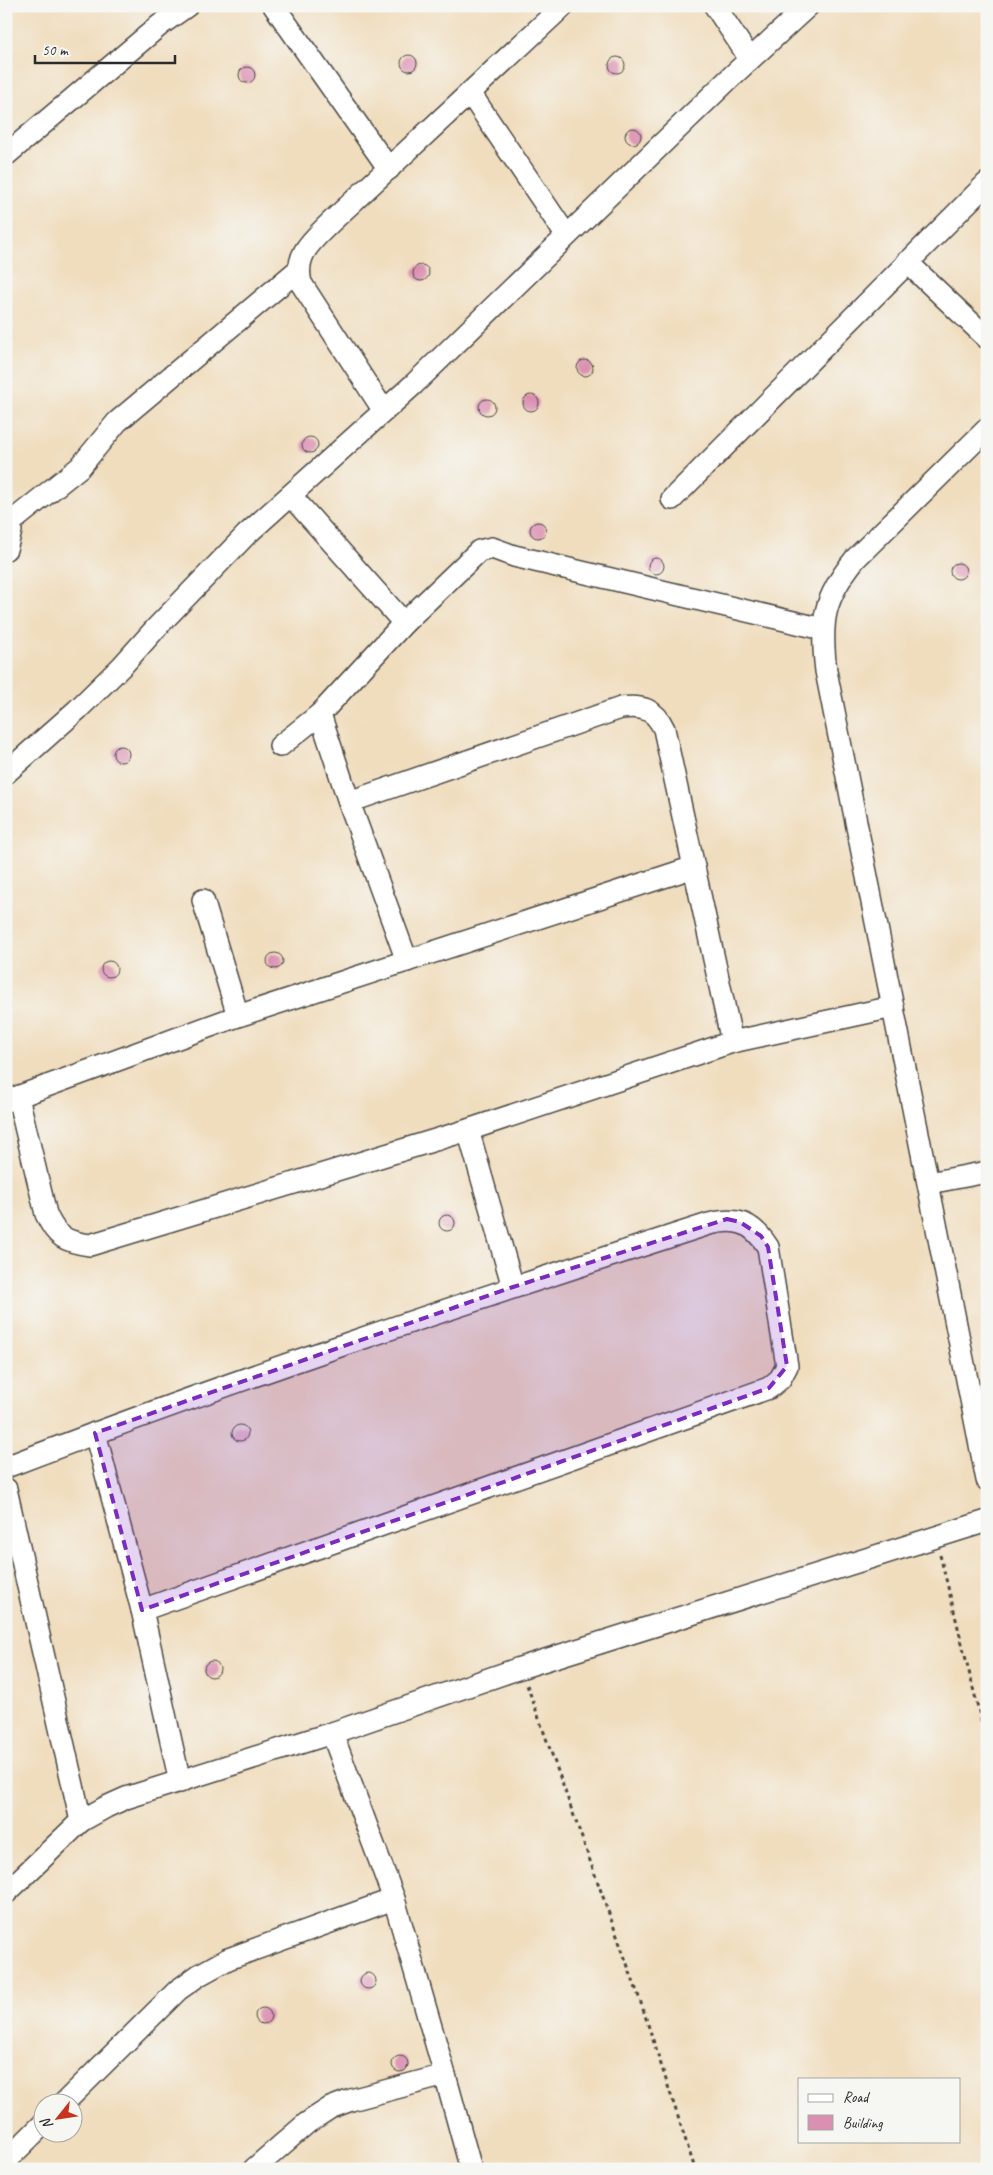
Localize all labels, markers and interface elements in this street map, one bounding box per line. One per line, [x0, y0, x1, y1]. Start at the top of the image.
scale bar [35, 32, 175, 64]
text: 50 m [42, 41, 69, 60]
legend [798, 2078, 960, 2142]
text: Road [843, 2088, 870, 2107]
north arrow [32, 2092, 82, 2142]
text: N [36, 2114, 57, 2132]
text: Building [843, 2114, 883, 2133]

